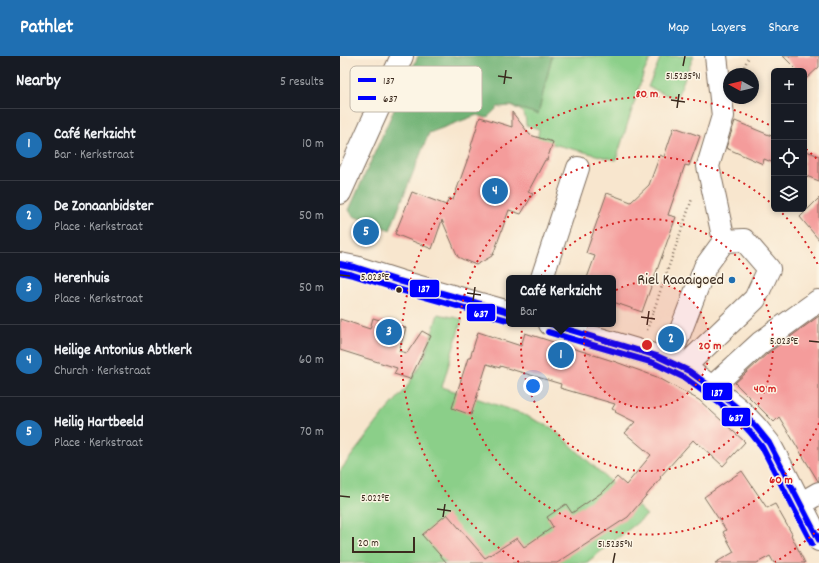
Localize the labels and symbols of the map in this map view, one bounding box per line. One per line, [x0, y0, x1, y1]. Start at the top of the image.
legend [350, 66, 482, 112]
north arrow [723, 68, 759, 104]
text: 51.5235°N [666, 70, 700, 84]
text: 137 [383, 74, 395, 90]
text: 80 m [636, 86, 658, 103]
text: 637 [383, 92, 398, 108]
pin: 4 [482, 176, 508, 206]
pin: 5 [353, 217, 379, 247]
place label: Riel Kaaaigoed [637, 269, 724, 292]
text: 5.023°E [361, 271, 390, 285]
marker: Riel Kaaaigoed [727, 275, 737, 285]
line badge: 137 [409, 279, 440, 298]
text: 137 [418, 282, 431, 298]
unlabelled marker [394, 285, 404, 295]
line badge: 637 [466, 303, 496, 322]
text: 637 [474, 307, 489, 323]
pin: 3 [376, 317, 402, 347]
pin: 2 [658, 324, 684, 354]
text: 5.023°E [770, 335, 799, 349]
centre of rings [640, 338, 654, 352]
text: 20 m [699, 338, 721, 355]
pin: 1 [548, 340, 574, 370]
your location [523, 376, 543, 396]
text: 40 m [754, 381, 776, 398]
line badge: 137 [702, 382, 733, 401]
text: 137 [711, 386, 724, 402]
line badge: 637 [721, 407, 751, 427]
text: 637 [729, 411, 744, 427]
text: 60 m [769, 472, 793, 489]
text: 5.022°E [361, 492, 390, 506]
scale bar [352, 535, 415, 554]
text: 51.5235°N [598, 538, 632, 552]

